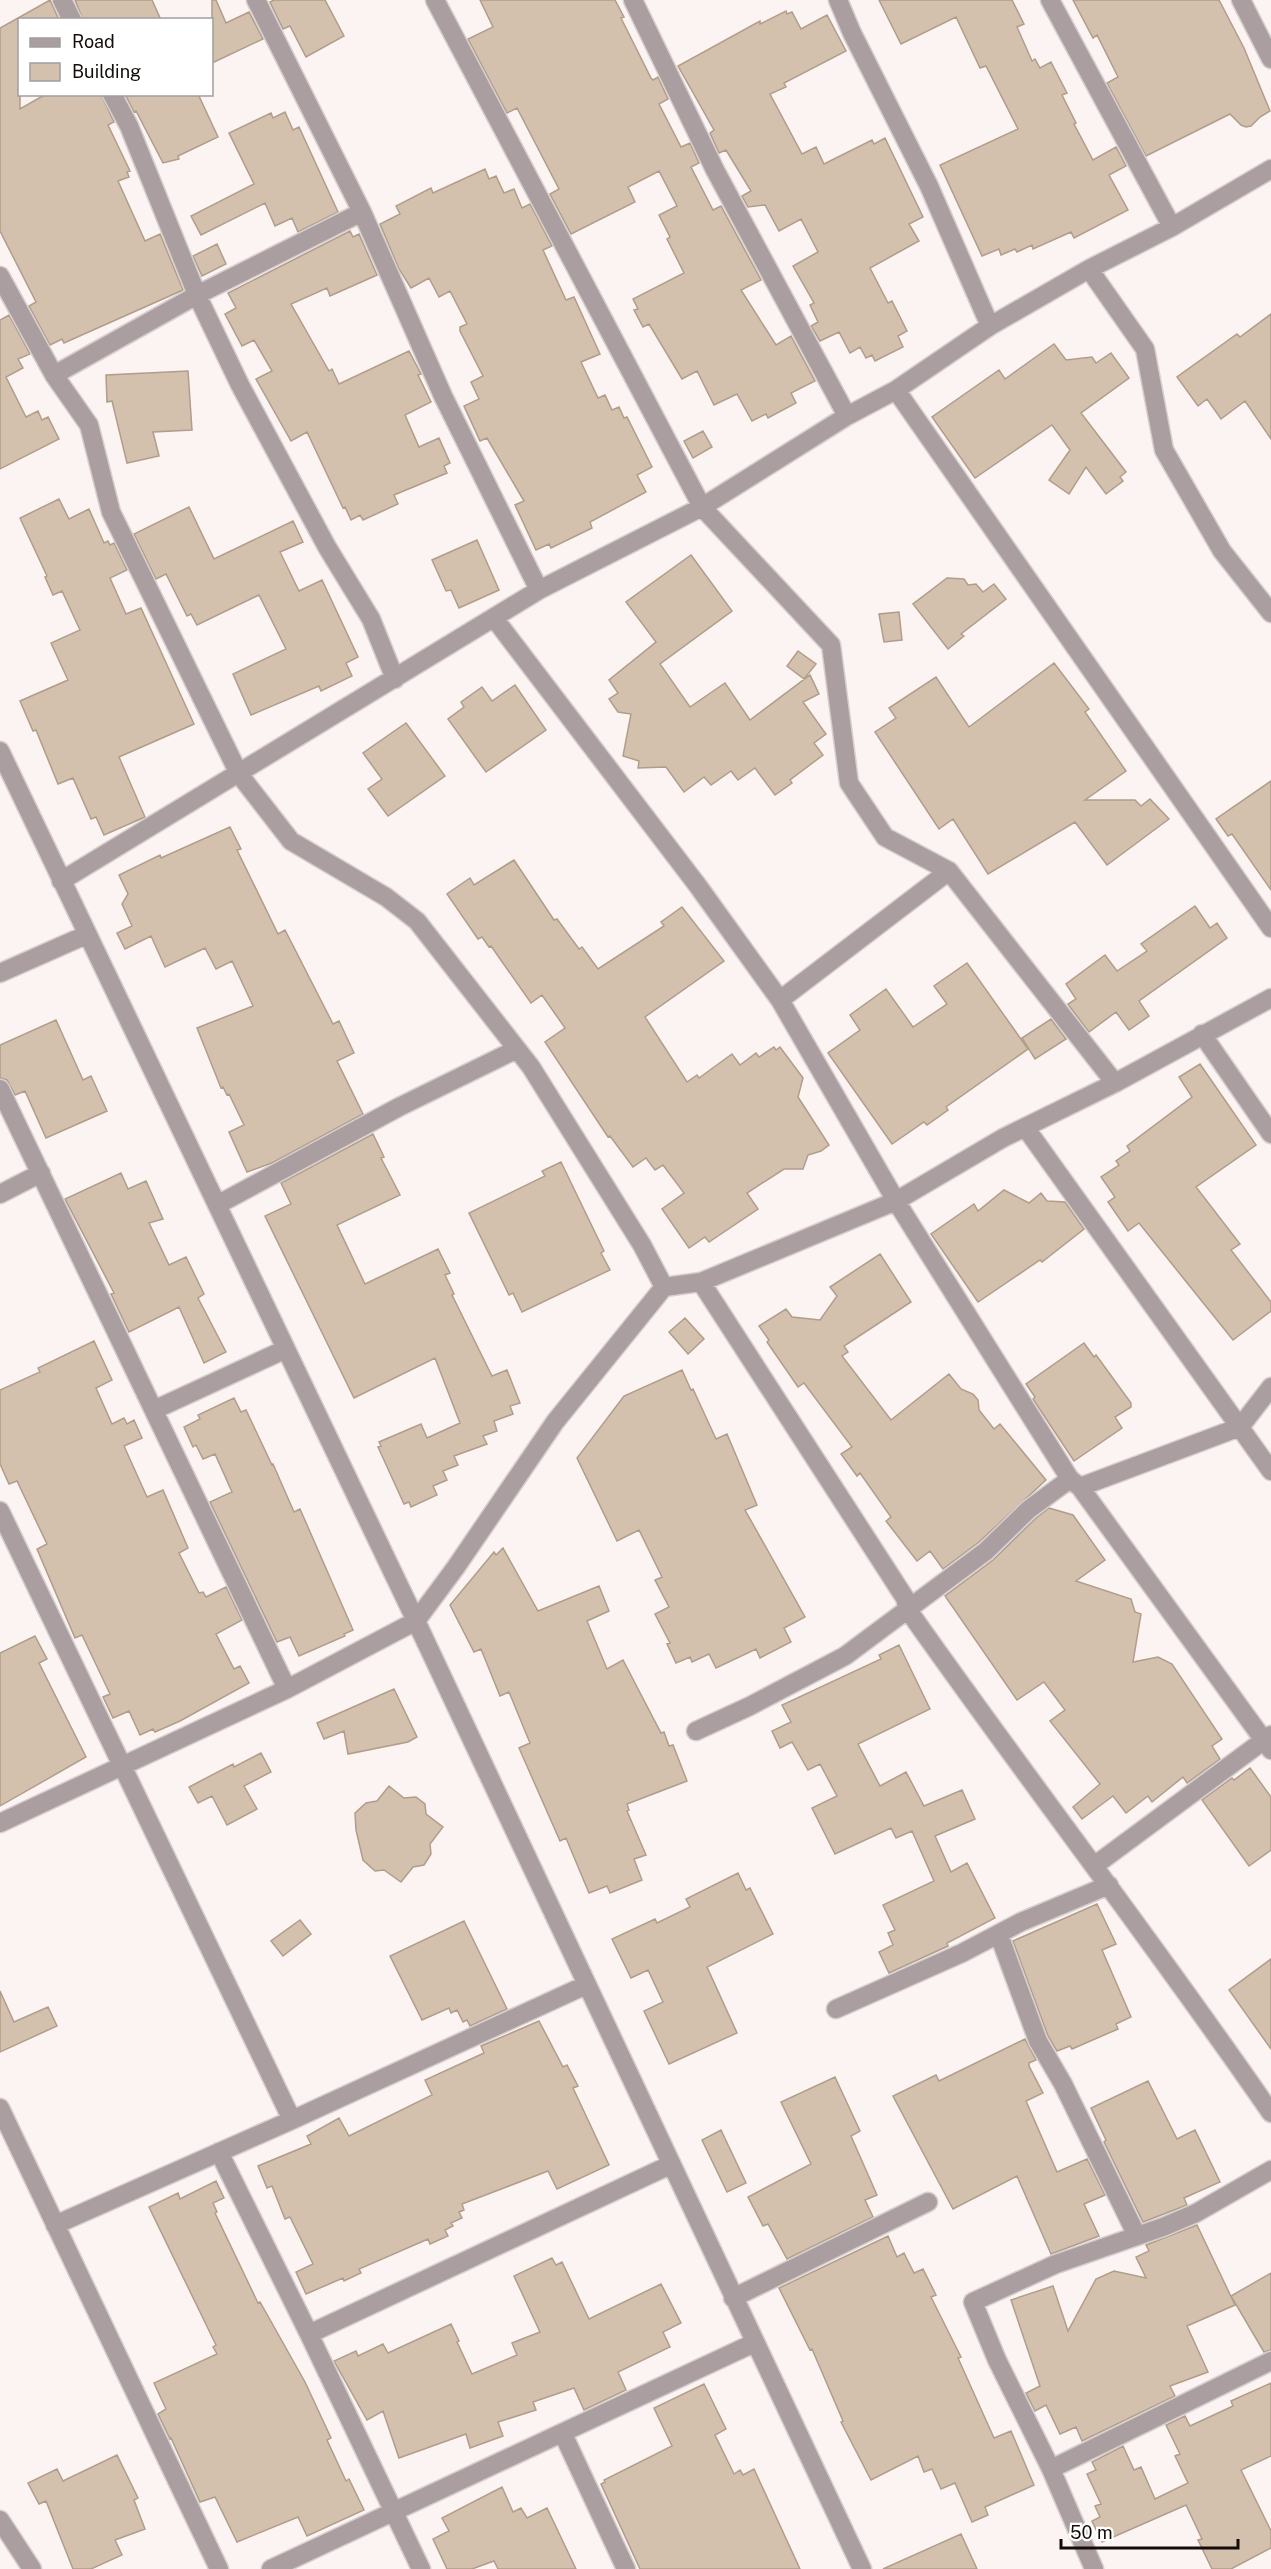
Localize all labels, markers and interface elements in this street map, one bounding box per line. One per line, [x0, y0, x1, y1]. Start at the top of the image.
legend [18, 18, 213, 96]
text: Road [72, 31, 115, 52]
text: Building [72, 61, 141, 82]
scale bar [1061, 2512, 1238, 2550]
text: 50 m [1070, 2522, 1113, 2543]

